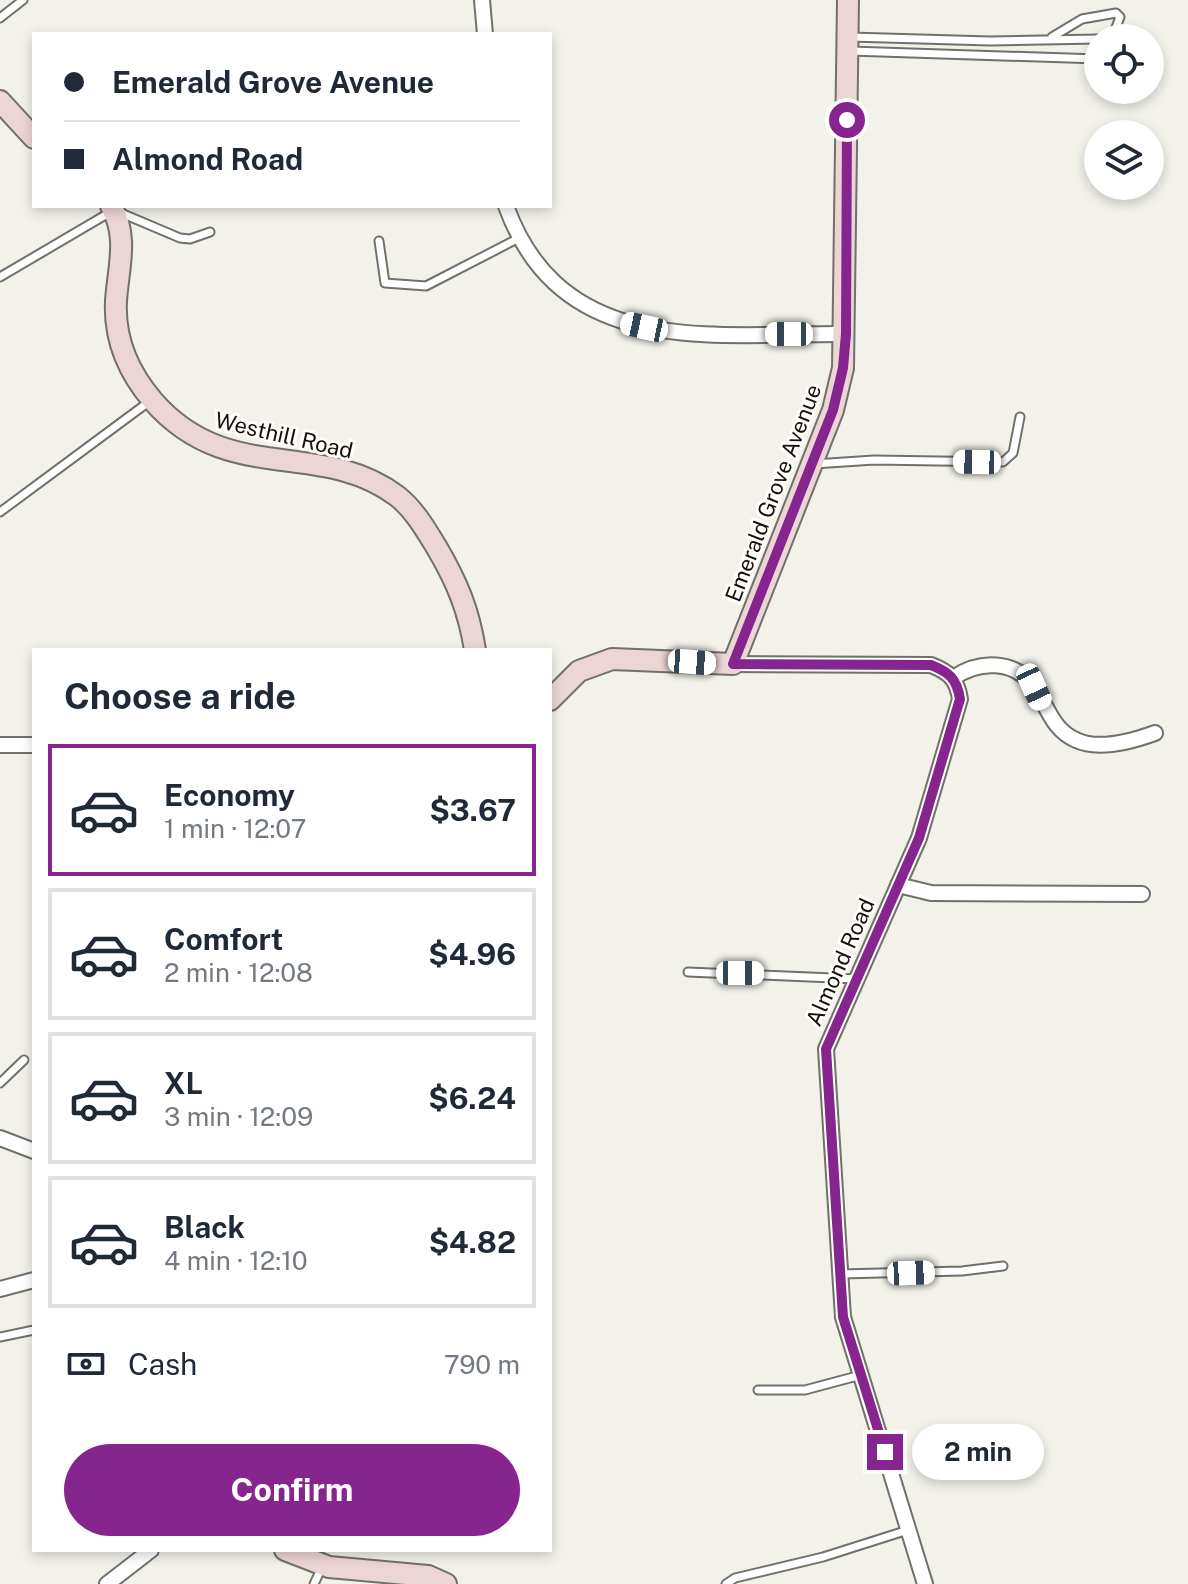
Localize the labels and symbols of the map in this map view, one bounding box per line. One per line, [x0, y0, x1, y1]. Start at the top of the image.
route start [829, 102, 865, 138]
car [618, 310, 670, 344]
car [765, 322, 813, 346]
street label: Emerald Grove Avenue [720, 381, 826, 605]
street label: Westhill Road [213, 407, 355, 463]
car [953, 450, 1001, 474]
car [667, 648, 717, 676]
car [1013, 660, 1055, 714]
street label: Almond Road [800, 894, 880, 1030]
car [716, 961, 764, 985]
car [887, 1260, 935, 1286]
callout: 2 min [913, 1424, 1045, 1480]
route end [867, 1434, 903, 1470]

